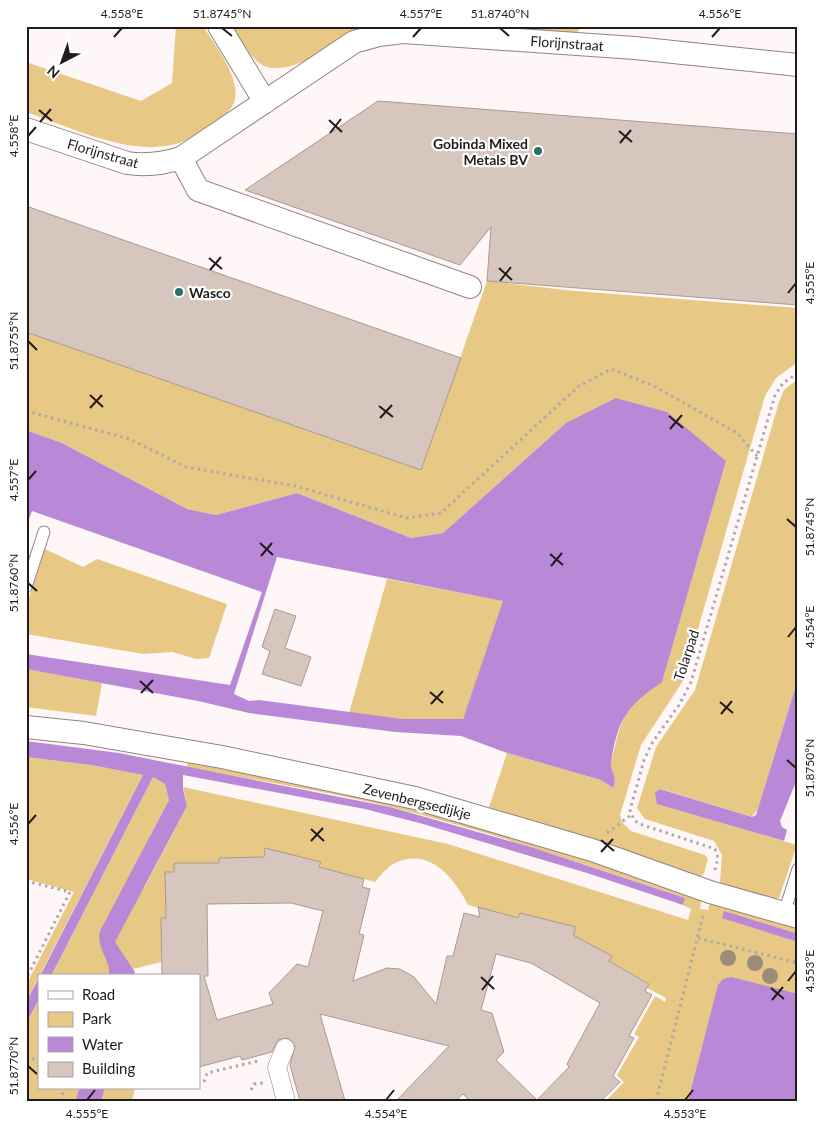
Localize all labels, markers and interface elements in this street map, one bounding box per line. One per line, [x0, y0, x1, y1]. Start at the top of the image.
text: 4.558°E [101, 6, 143, 21]
text: 51.8745°N [193, 6, 251, 21]
text: 4.557°E [400, 6, 442, 21]
text: 51.8740°N [471, 6, 529, 21]
text: 4.556°E [699, 6, 741, 21]
street label: Florijnstraat [530, 32, 604, 54]
north arrow [38, 38, 88, 88]
text: N [43, 62, 63, 82]
text: 4.558°E [6, 115, 21, 157]
street label: Florijnstraat [65, 135, 141, 171]
place label: Gobinda Mixed Metals BV [433, 135, 528, 168]
marker: Gobinda Mixed Metals BV [532, 145, 544, 157]
text: 4.555°E [802, 262, 817, 304]
place label: Wasco [189, 284, 231, 301]
marker: Wasco [173, 286, 185, 298]
text: 51.8755°N [6, 312, 21, 370]
text: 4.557°E [6, 459, 21, 501]
text: 51.8745°N [802, 498, 817, 556]
text: 51.8760°N [6, 554, 21, 612]
text: 4.554°E [802, 606, 817, 648]
street label: Tolarpad [670, 627, 702, 683]
text: 51.8750°N [802, 739, 817, 797]
street label: Zevenbergsedijkje [361, 779, 473, 823]
text: 4.556°E [6, 803, 21, 845]
text: 4.553°E [802, 950, 817, 992]
legend [38, 974, 200, 1090]
text: Road [82, 985, 115, 1003]
text: Park [82, 1009, 112, 1027]
text: Water [82, 1035, 123, 1053]
text: 51.8770°N [6, 1037, 21, 1095]
text: Building [82, 1059, 135, 1077]
text: 4.555°E [66, 1106, 108, 1121]
text: 4.554°E [365, 1106, 407, 1121]
text: 4.553°E [664, 1106, 706, 1121]

